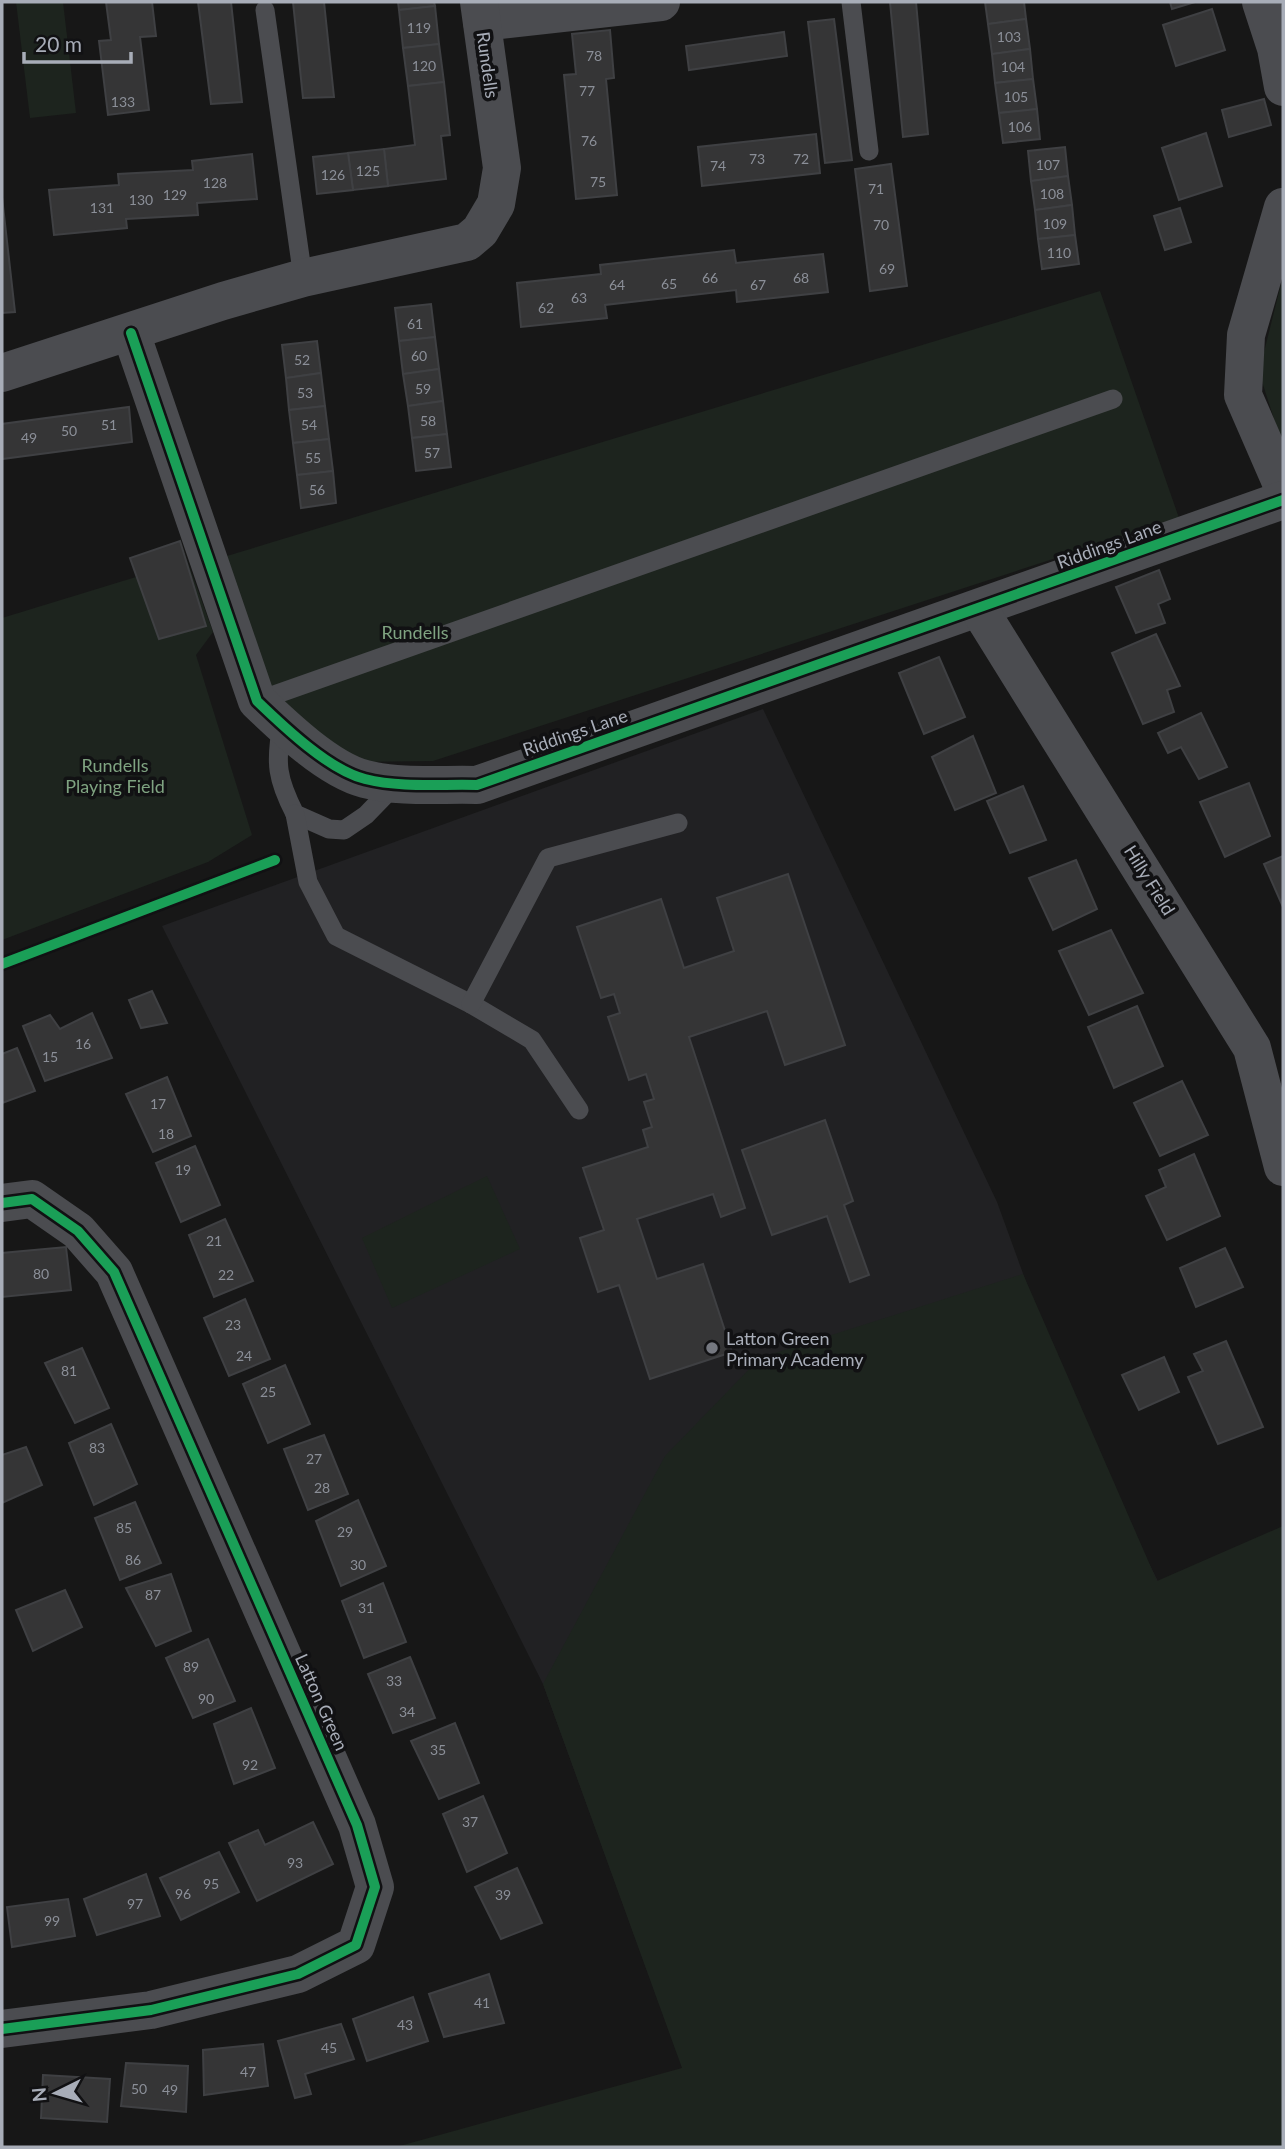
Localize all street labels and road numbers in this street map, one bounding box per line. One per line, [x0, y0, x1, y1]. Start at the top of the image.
street label: Rundells [472, 30, 504, 100]
street label: Riddings Lane [1054, 515, 1164, 573]
street label: Riddings Lane [520, 704, 630, 760]
street label: Hilly Field [1120, 841, 1180, 919]
street label: Latton Green [291, 1650, 353, 1754]

